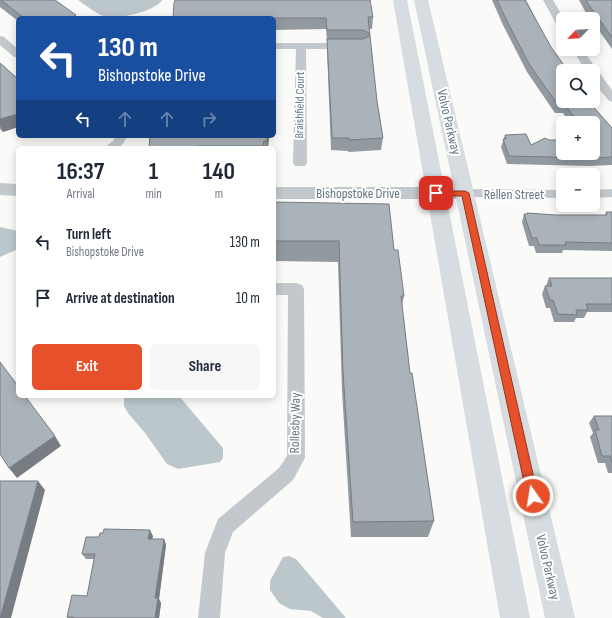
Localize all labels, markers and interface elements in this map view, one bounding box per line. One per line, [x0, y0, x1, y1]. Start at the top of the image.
north arrow [556, 12, 600, 56]
map controls [556, 12, 600, 212]
text: 130 m [98, 31, 158, 64]
icon: left [32, 32, 84, 84]
button: search [556, 64, 600, 108]
text: Bishopstoke Drive [98, 65, 206, 86]
street label: Braishfield Court [292, 71, 308, 139]
street label: Volvo Parkway [433, 88, 465, 157]
icon: left [72, 108, 94, 130]
icon: ahead [114, 108, 136, 130]
icon: ahead [156, 108, 178, 130]
icon: right [198, 108, 220, 130]
button: + [556, 116, 600, 160]
text: 16:37 [57, 157, 104, 186]
text: 1 [149, 157, 158, 186]
text: 140 [203, 157, 235, 186]
button: − [556, 168, 600, 212]
pin [419, 176, 453, 210]
icon: arrive [425, 182, 447, 204]
street label: Bishopstoke Drive [316, 185, 400, 202]
text: Arrival [67, 186, 95, 202]
text: min [145, 186, 162, 202]
text: m [215, 186, 223, 202]
street label: Rellen Street [484, 186, 544, 203]
text: Turn left [66, 225, 111, 244]
icon: left [32, 231, 54, 253]
text: 130 m [230, 233, 260, 252]
text: Bishopstoke Drive [66, 244, 144, 260]
icon: arrive [32, 287, 54, 309]
text: Arrive at destination [66, 289, 175, 308]
text: 10 m [236, 289, 260, 308]
button: Exit [32, 344, 142, 390]
button: Share [150, 344, 260, 390]
street label: Rollesby Way [286, 392, 304, 454]
position arrow [512, 475, 554, 517]
street label: Volvo Parkway [532, 533, 564, 602]

